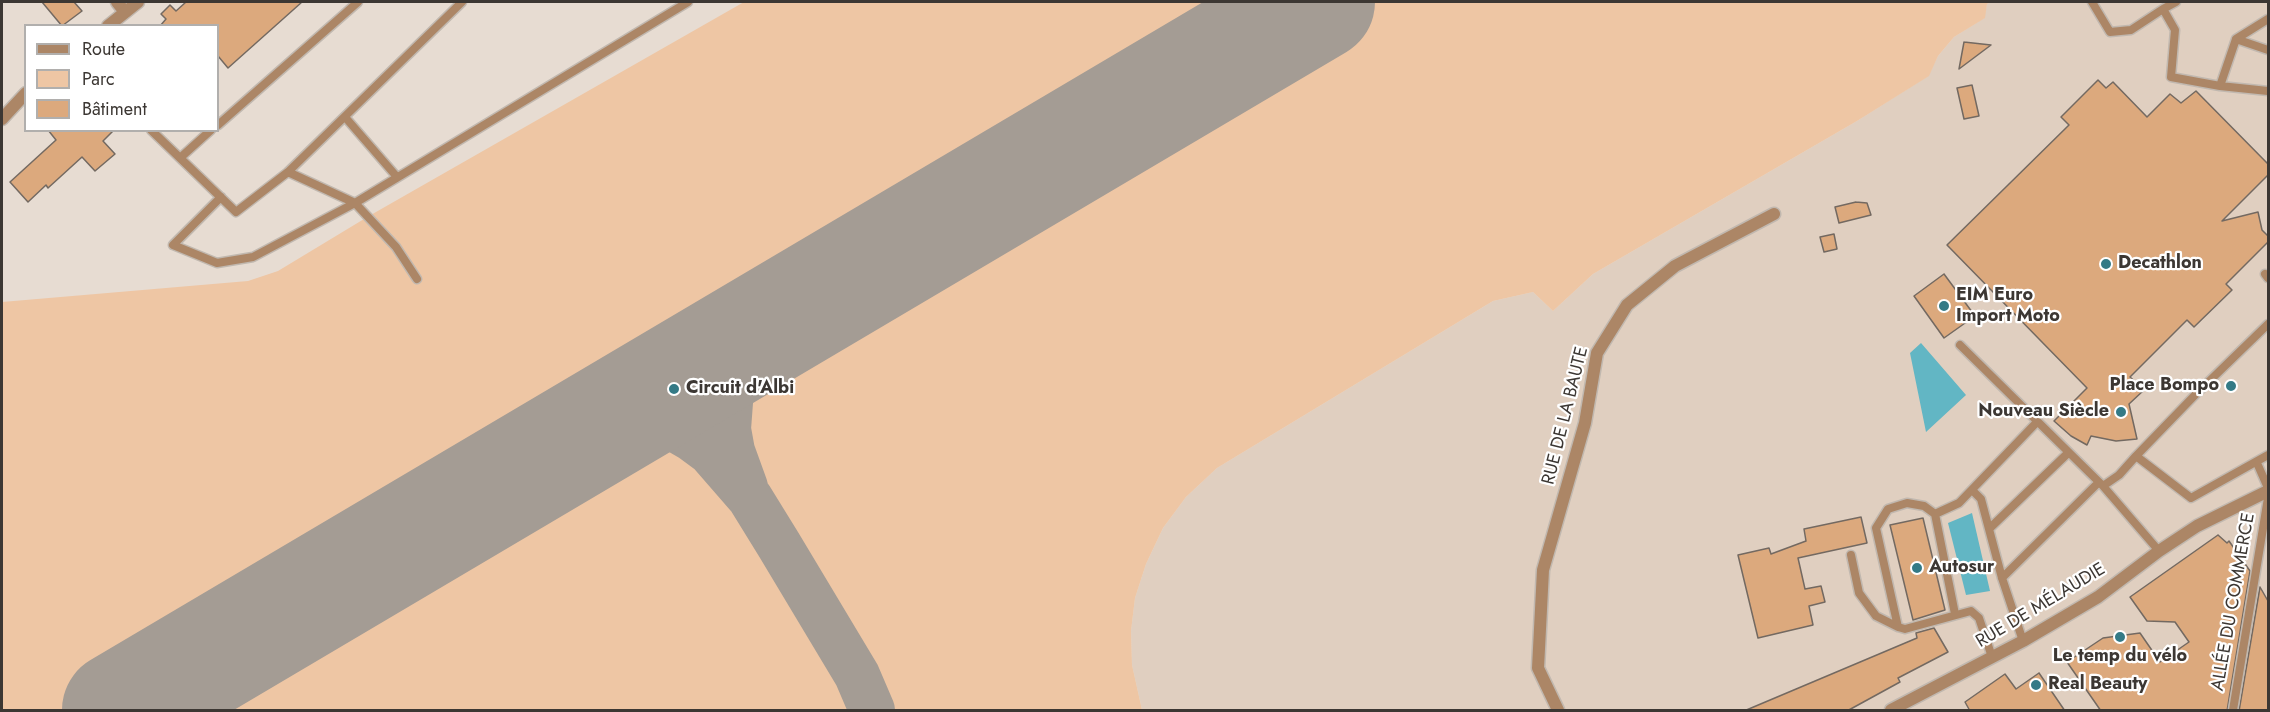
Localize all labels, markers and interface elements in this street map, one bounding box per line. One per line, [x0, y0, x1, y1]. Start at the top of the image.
legend [24, 24, 219, 132]
text: Route [82, 36, 125, 62]
text: Parc [82, 66, 115, 92]
text: Bâtiment [82, 96, 147, 122]
place label: Decathlon [2118, 253, 2202, 275]
marker: Decathlon [2099, 257, 2113, 271]
place label: EIM Euro Import Moto [1956, 285, 2060, 328]
marker: EIM Euro Import Moto [1937, 299, 1951, 313]
street label: RUE DE LA BAUTE [1538, 345, 1594, 487]
place label: Place Bompo [2110, 375, 2219, 397]
place label: Circuit d'Albi [686, 378, 794, 400]
marker: Place Bompo [2224, 379, 2238, 393]
marker: Circuit d'Albi [667, 382, 681, 396]
place label: Nouveau Siècle [1978, 401, 2109, 423]
marker: Nouveau Siècle [2114, 405, 2128, 419]
street label: ALLÉE DU COMMERCE [2208, 511, 2260, 693]
place label: Autosur [1929, 557, 1995, 579]
street label: RUE DE MÉLAUDIE [1972, 559, 2110, 653]
marker: Autosur [1910, 561, 1924, 575]
marker: Le temp du vélo [2113, 630, 2127, 644]
place label: Le temp du vélo [2053, 646, 2187, 668]
place label: Real Beauty [2048, 674, 2147, 696]
marker: Real Beauty [2029, 678, 2043, 692]

